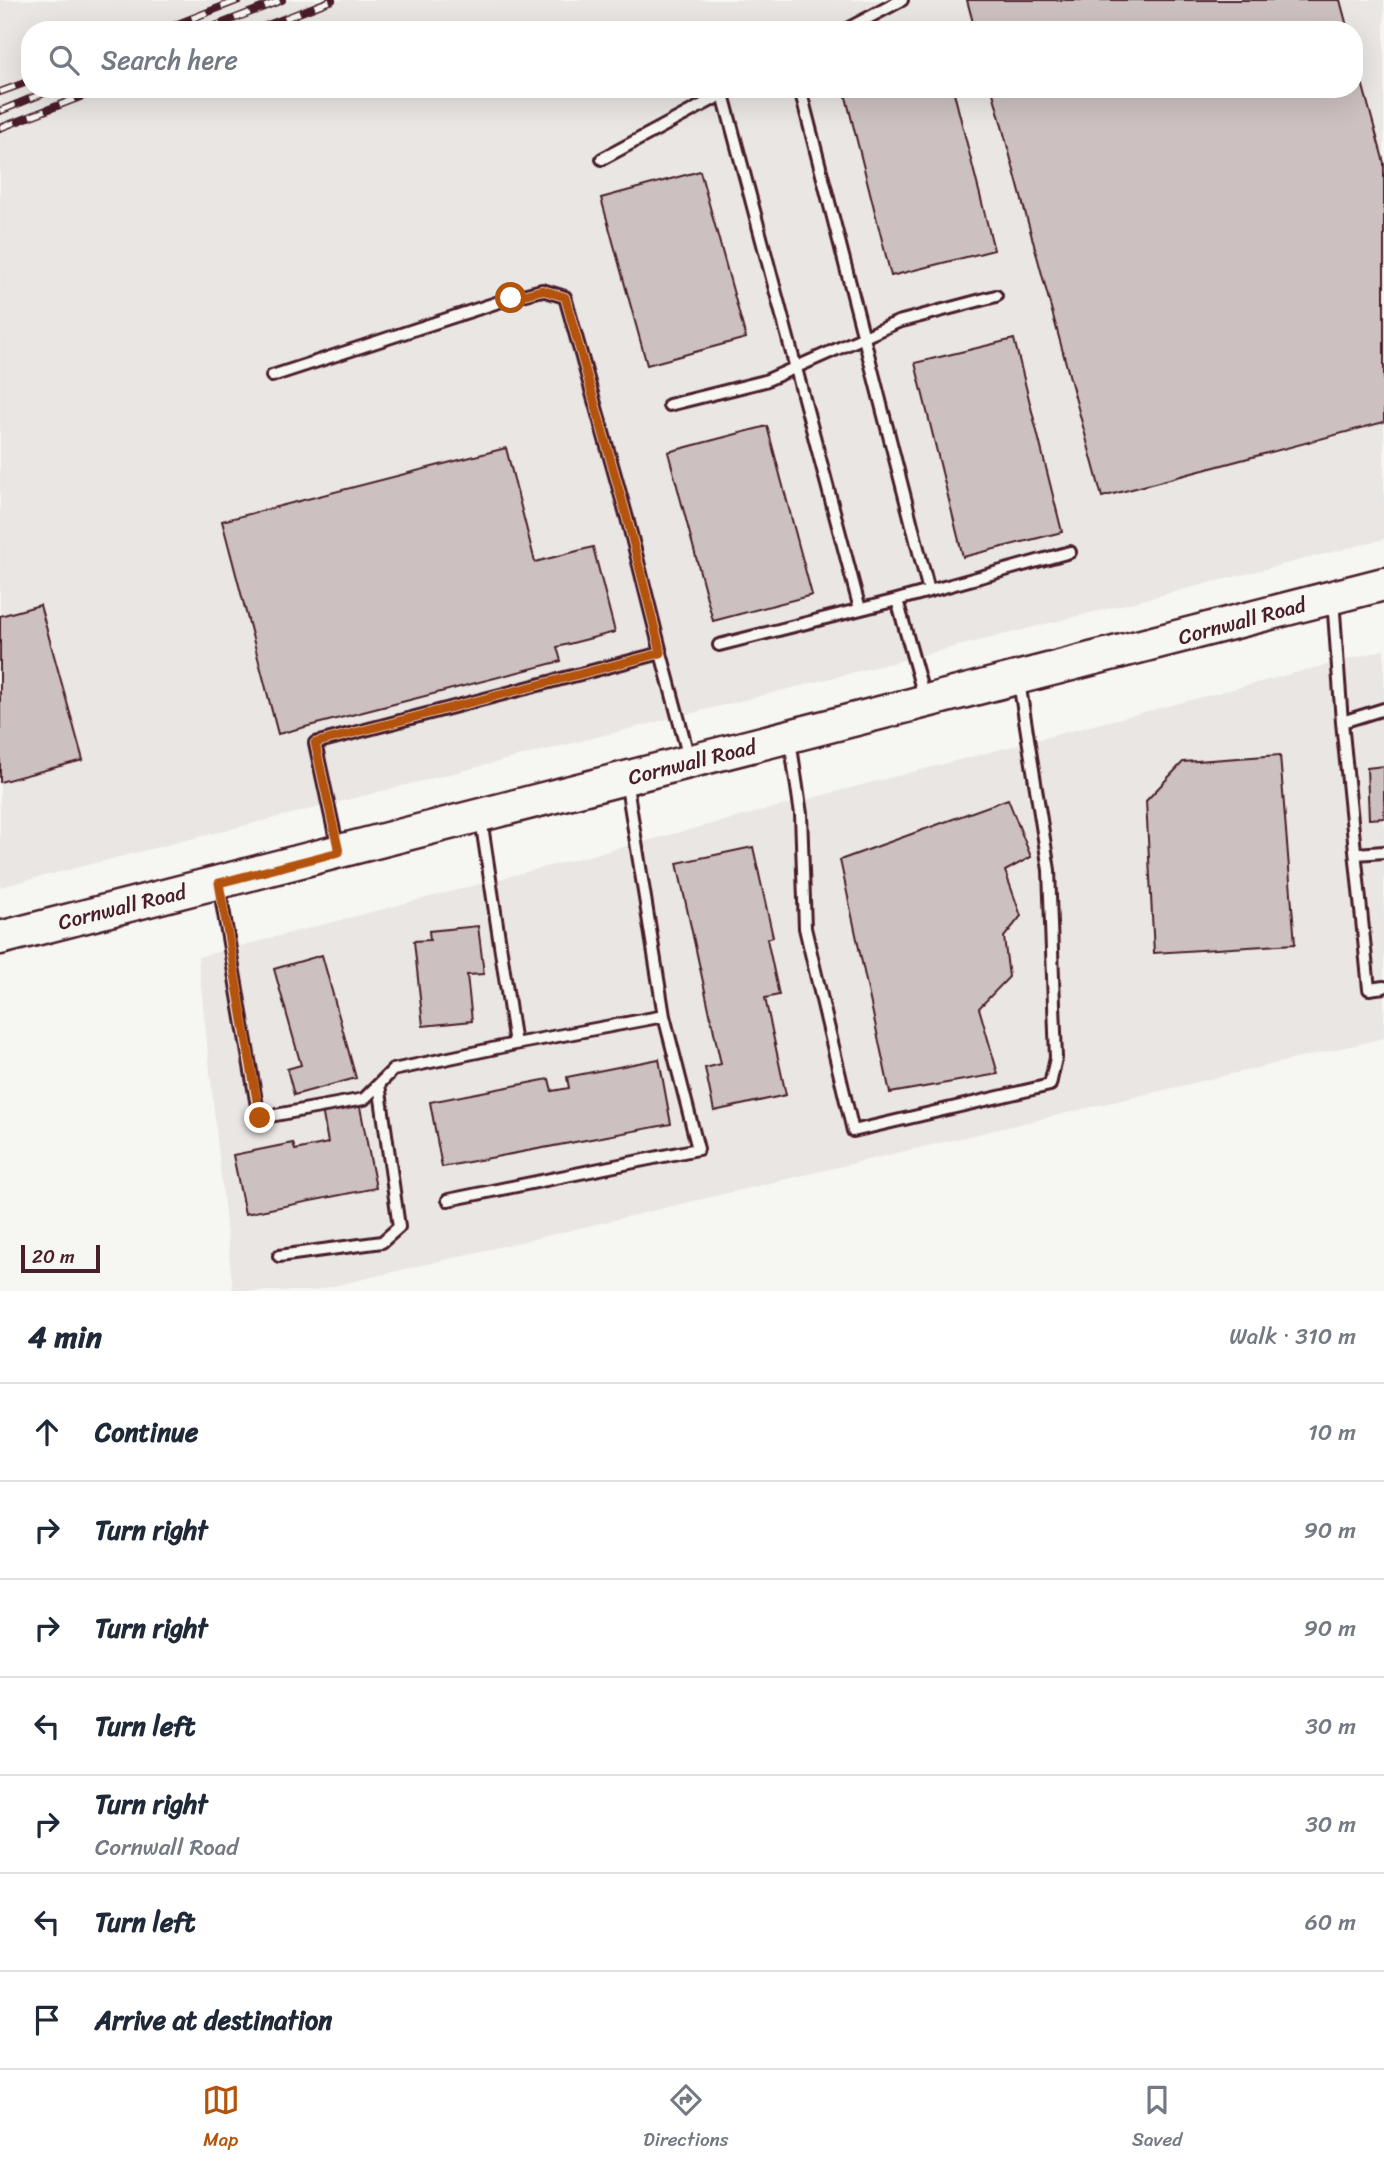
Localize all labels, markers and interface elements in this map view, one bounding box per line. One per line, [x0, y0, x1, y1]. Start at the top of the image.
search box [21, 21, 1363, 98]
text: Search here [101, 37, 238, 83]
icon: search [45, 41, 83, 79]
route start [495, 282, 526, 313]
street label: Cornwall Road [1174, 585, 1312, 656]
street label: Cornwall Road [624, 727, 762, 796]
street label: Cornwall Road [54, 872, 192, 941]
route end [244, 1102, 275, 1133]
text: 20 m [32, 1240, 75, 1273]
scale bar [21, 1242, 100, 1274]
text: 4 min [28, 1310, 102, 1364]
text: Walk · 310 m [1229, 1316, 1356, 1357]
text: Continue [95, 1409, 198, 1455]
text: 10 m [1308, 1412, 1356, 1453]
icon: ahead [28, 1413, 66, 1451]
text: Turn right [95, 1507, 208, 1553]
text: 90 m [1304, 1510, 1356, 1551]
icon: right [28, 1511, 66, 1549]
text: Turn right [95, 1605, 208, 1651]
text: 90 m [1304, 1608, 1356, 1649]
icon: right [28, 1609, 66, 1647]
text: Turn left [95, 1703, 195, 1749]
text: 30 m [1305, 1706, 1356, 1747]
icon: left [28, 1707, 66, 1745]
text: Turn right [95, 1781, 208, 1827]
text: 30 m [1305, 1804, 1356, 1845]
icon: right [28, 1805, 66, 1843]
text: Cornwall Road [95, 1827, 238, 1868]
text: Turn left [95, 1899, 195, 1945]
text: 60 m [1305, 1902, 1356, 1943]
icon: left [28, 1903, 66, 1941]
text: Arrive at destination [95, 1997, 332, 2043]
icon: arrive [28, 2001, 66, 2039]
tab: Map [202, 2081, 240, 2156]
tab: Directions [643, 2081, 729, 2156]
tab: Saved [1132, 2081, 1182, 2156]

